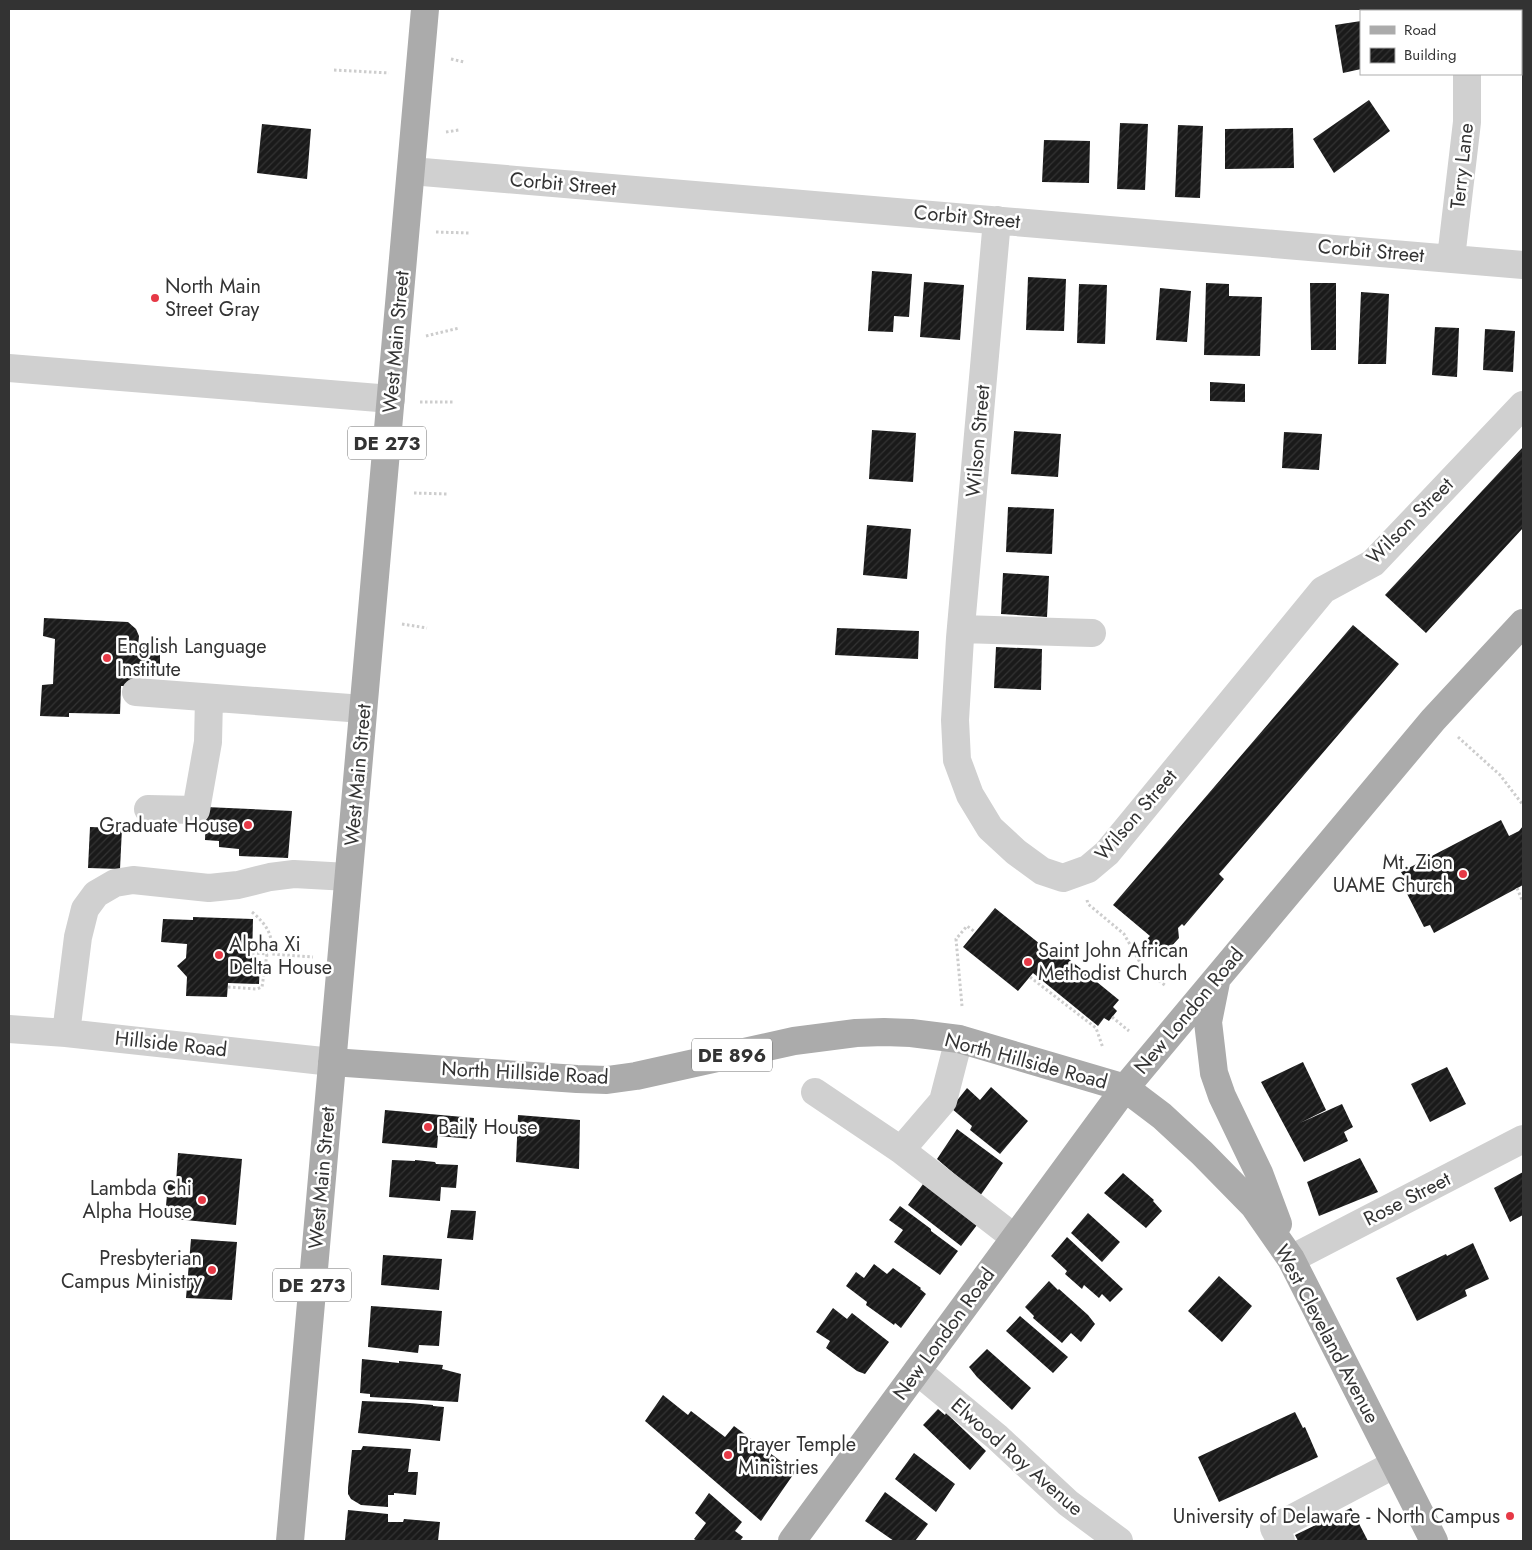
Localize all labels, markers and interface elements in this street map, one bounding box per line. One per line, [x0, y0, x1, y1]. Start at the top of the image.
legend [1360, 10, 1522, 75]
text: Road [1404, 19, 1436, 41]
text: Building [1404, 44, 1456, 66]
street label: Terry Lane [1443, 122, 1481, 210]
street label: Corbit Street [509, 165, 618, 203]
street label: Corbit Street [913, 198, 1022, 236]
street label: Corbit Street [1317, 232, 1426, 270]
street label: West Main Street [375, 270, 417, 414]
place label: North Main Street Gray [165, 272, 261, 324]
marker: North Main Street Gray [149, 292, 161, 304]
street label: Wilson Street [959, 383, 997, 498]
road number: DE 273 [348, 426, 426, 459]
street label: Wilson Street [1360, 471, 1460, 571]
place label: English Language Institute [117, 632, 267, 684]
marker: English Language Institute [101, 652, 113, 664]
street label: West Main Street [337, 703, 379, 847]
street label: Wilson Street [1088, 763, 1184, 867]
place label: Graduate House [99, 811, 238, 840]
marker: Graduate House [242, 819, 254, 831]
place label: Mt. Zion UAME Church [1333, 848, 1453, 900]
marker: Mt. Zion UAME Church [1457, 868, 1469, 880]
place label: Alpha Xi Delta House [229, 930, 332, 982]
place label: Saint John African Methodist Church [1038, 936, 1188, 988]
street label: New London Road [1127, 941, 1251, 1081]
marker: Alpha Xi Delta House [213, 949, 225, 961]
marker: Saint John African Methodist Church [1022, 956, 1034, 968]
street label: Hillside Road [113, 1024, 229, 1064]
street label: North Hillside Road [941, 1025, 1111, 1097]
road number: DE 896 [692, 1038, 772, 1072]
street label: North Hillside Road [441, 1054, 609, 1092]
street label: West Main Street [301, 1106, 343, 1250]
place label: Baily House [438, 1113, 537, 1142]
marker: Baily House [422, 1121, 434, 1133]
street label: Rose Street [1358, 1165, 1456, 1233]
place label: Lambda Chi Alpha House [83, 1174, 192, 1226]
marker: Lambda Chi Alpha House [196, 1194, 208, 1206]
street label: West Cleveland Avenue [1268, 1239, 1386, 1429]
place label: Presbyterian Campus Ministry [61, 1244, 202, 1296]
street label: New London Road [886, 1262, 1002, 1406]
marker: Presbyterian Campus Ministry [206, 1264, 218, 1276]
road number: DE 273 [273, 1268, 351, 1302]
street label: Elwood Roy Avenue [944, 1391, 1090, 1523]
place label: Prayer Temple Ministries [738, 1430, 856, 1482]
marker: Prayer Temple Ministries [722, 1449, 734, 1461]
place label: University of Delaware - North Campus [1173, 1502, 1500, 1531]
marker: University of Delaware - North Campus [1504, 1510, 1516, 1522]

